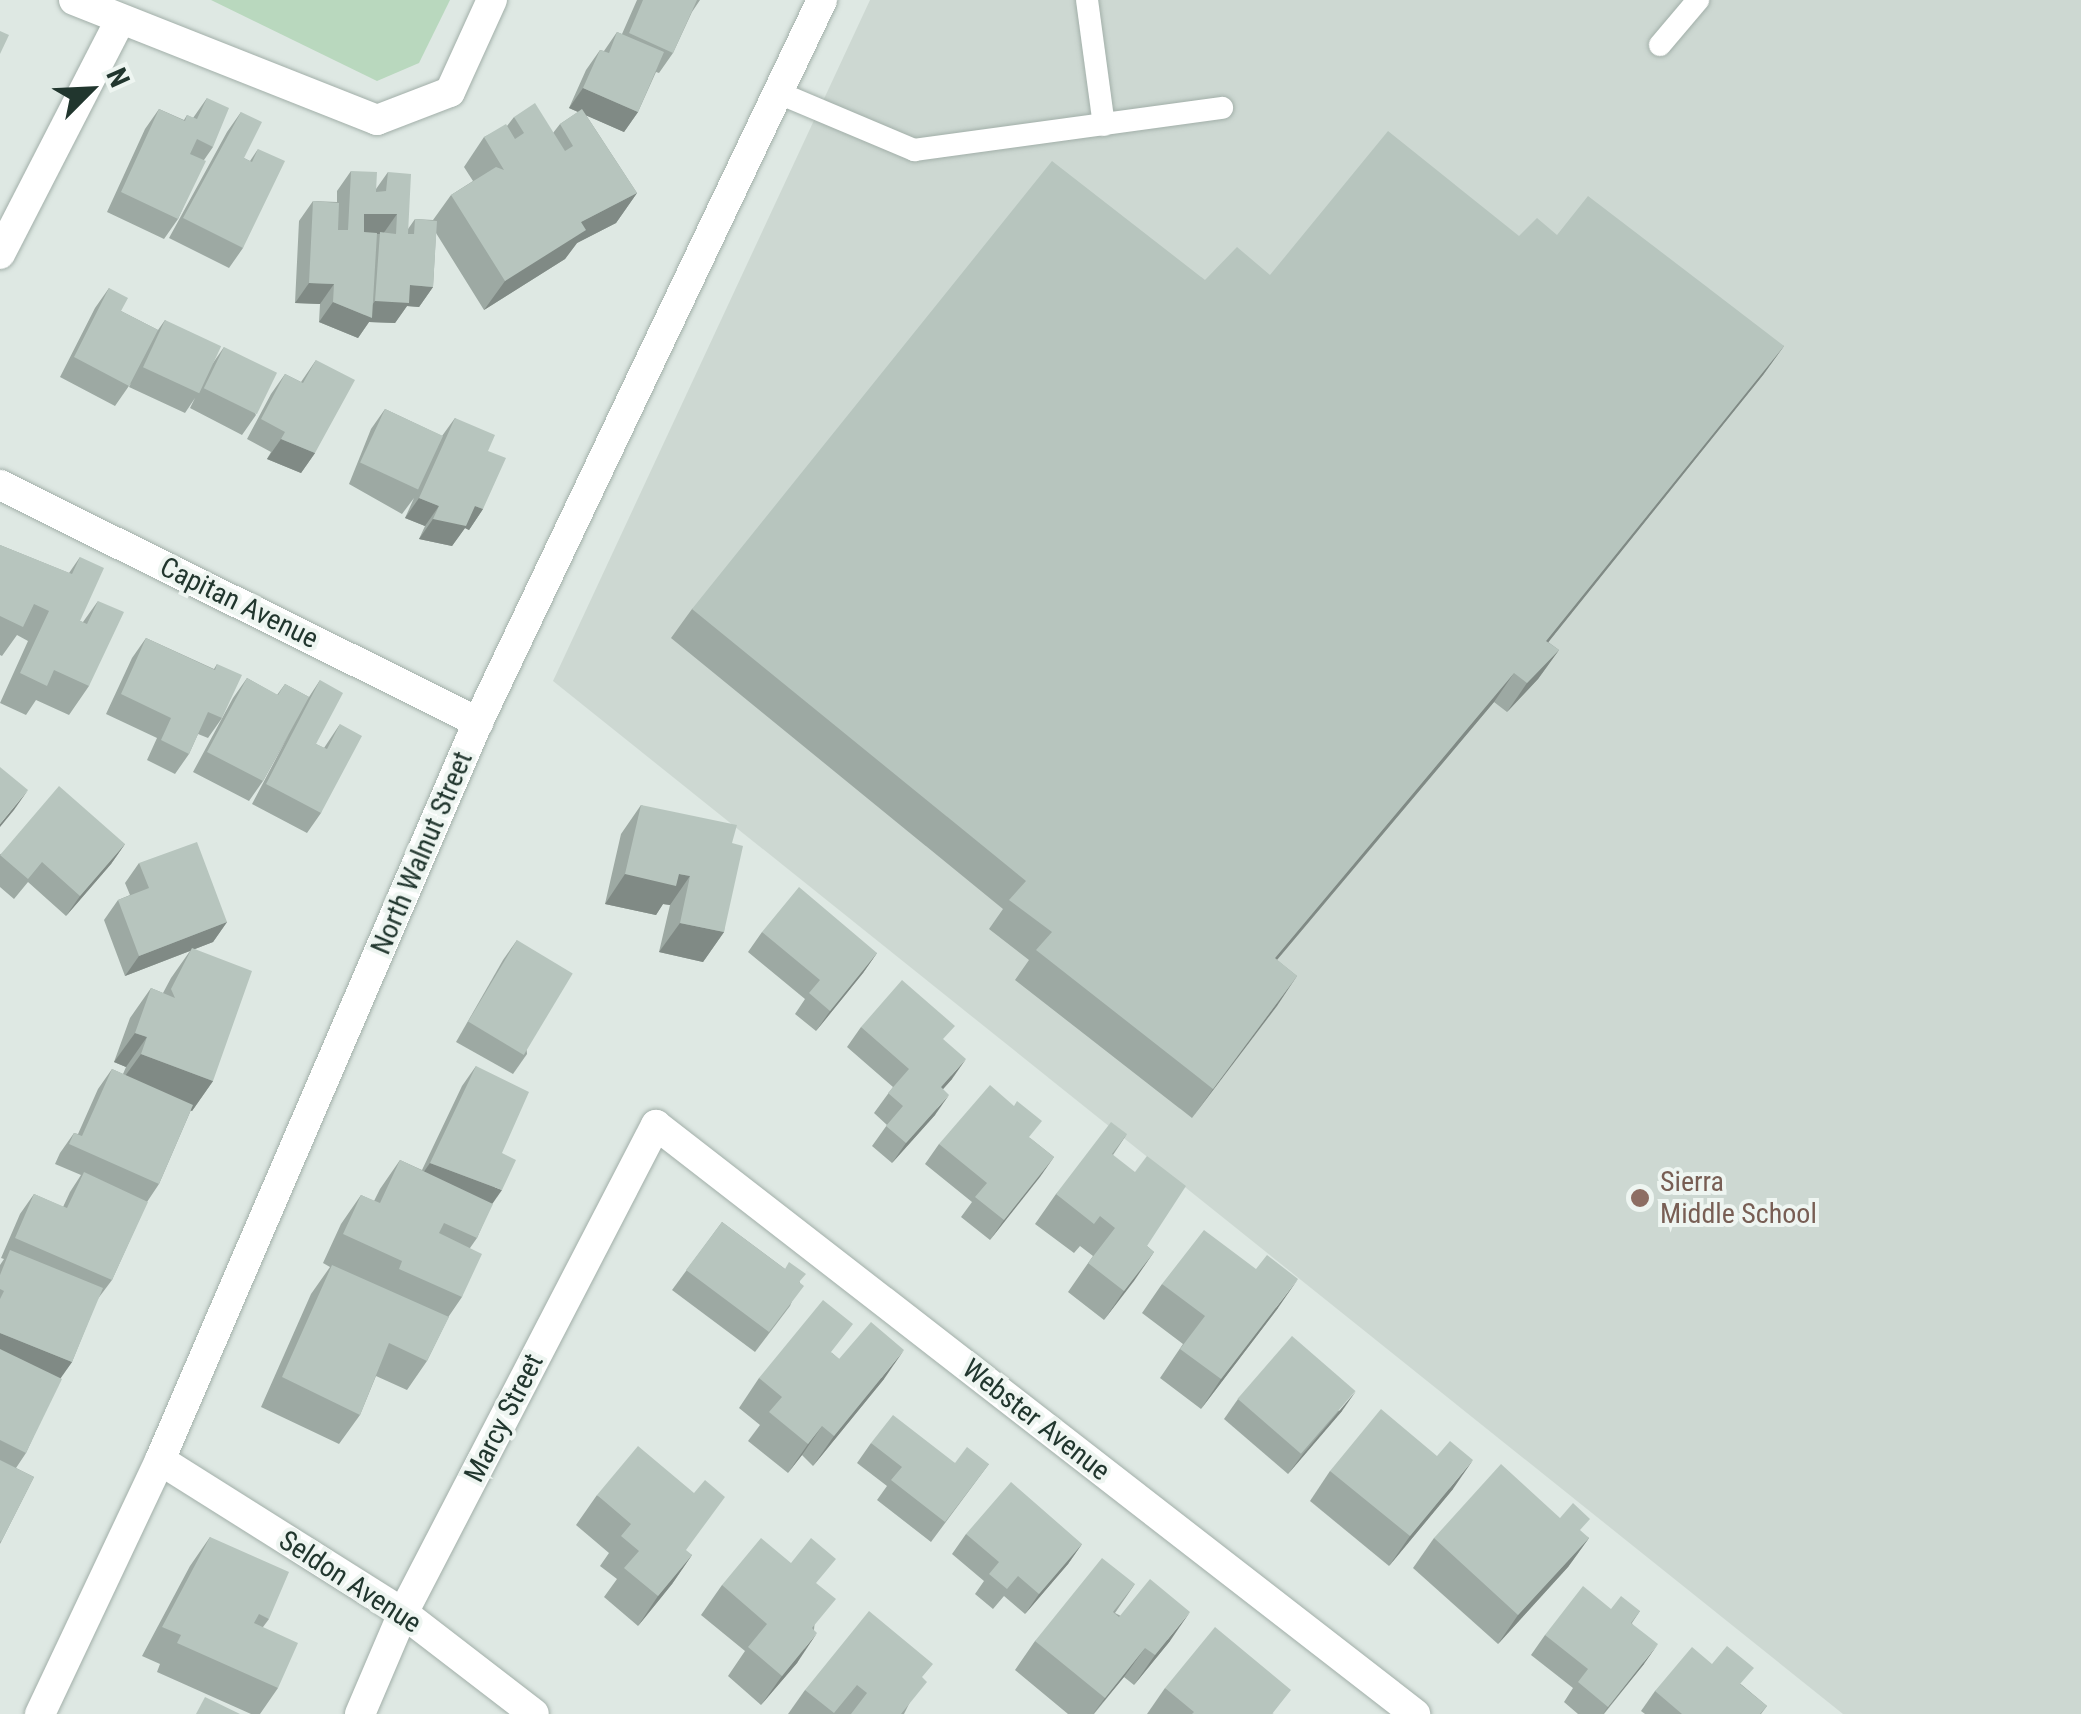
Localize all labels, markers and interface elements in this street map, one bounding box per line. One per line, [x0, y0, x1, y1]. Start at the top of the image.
north arrow [40, 40, 140, 140]
text: N [99, 63, 136, 92]
street label: Capitan Avenue [154, 550, 324, 656]
street label: North Walnut Street [364, 747, 480, 959]
place label: Sierra Middle School [1660, 1165, 1817, 1231]
marker: Sierra Middle School [1629, 1187, 1651, 1209]
street label: Marcy Street [457, 1348, 551, 1488]
street label: Webster Avenue [956, 1352, 1116, 1488]
street label: Seldon Avenue [273, 1524, 427, 1640]

